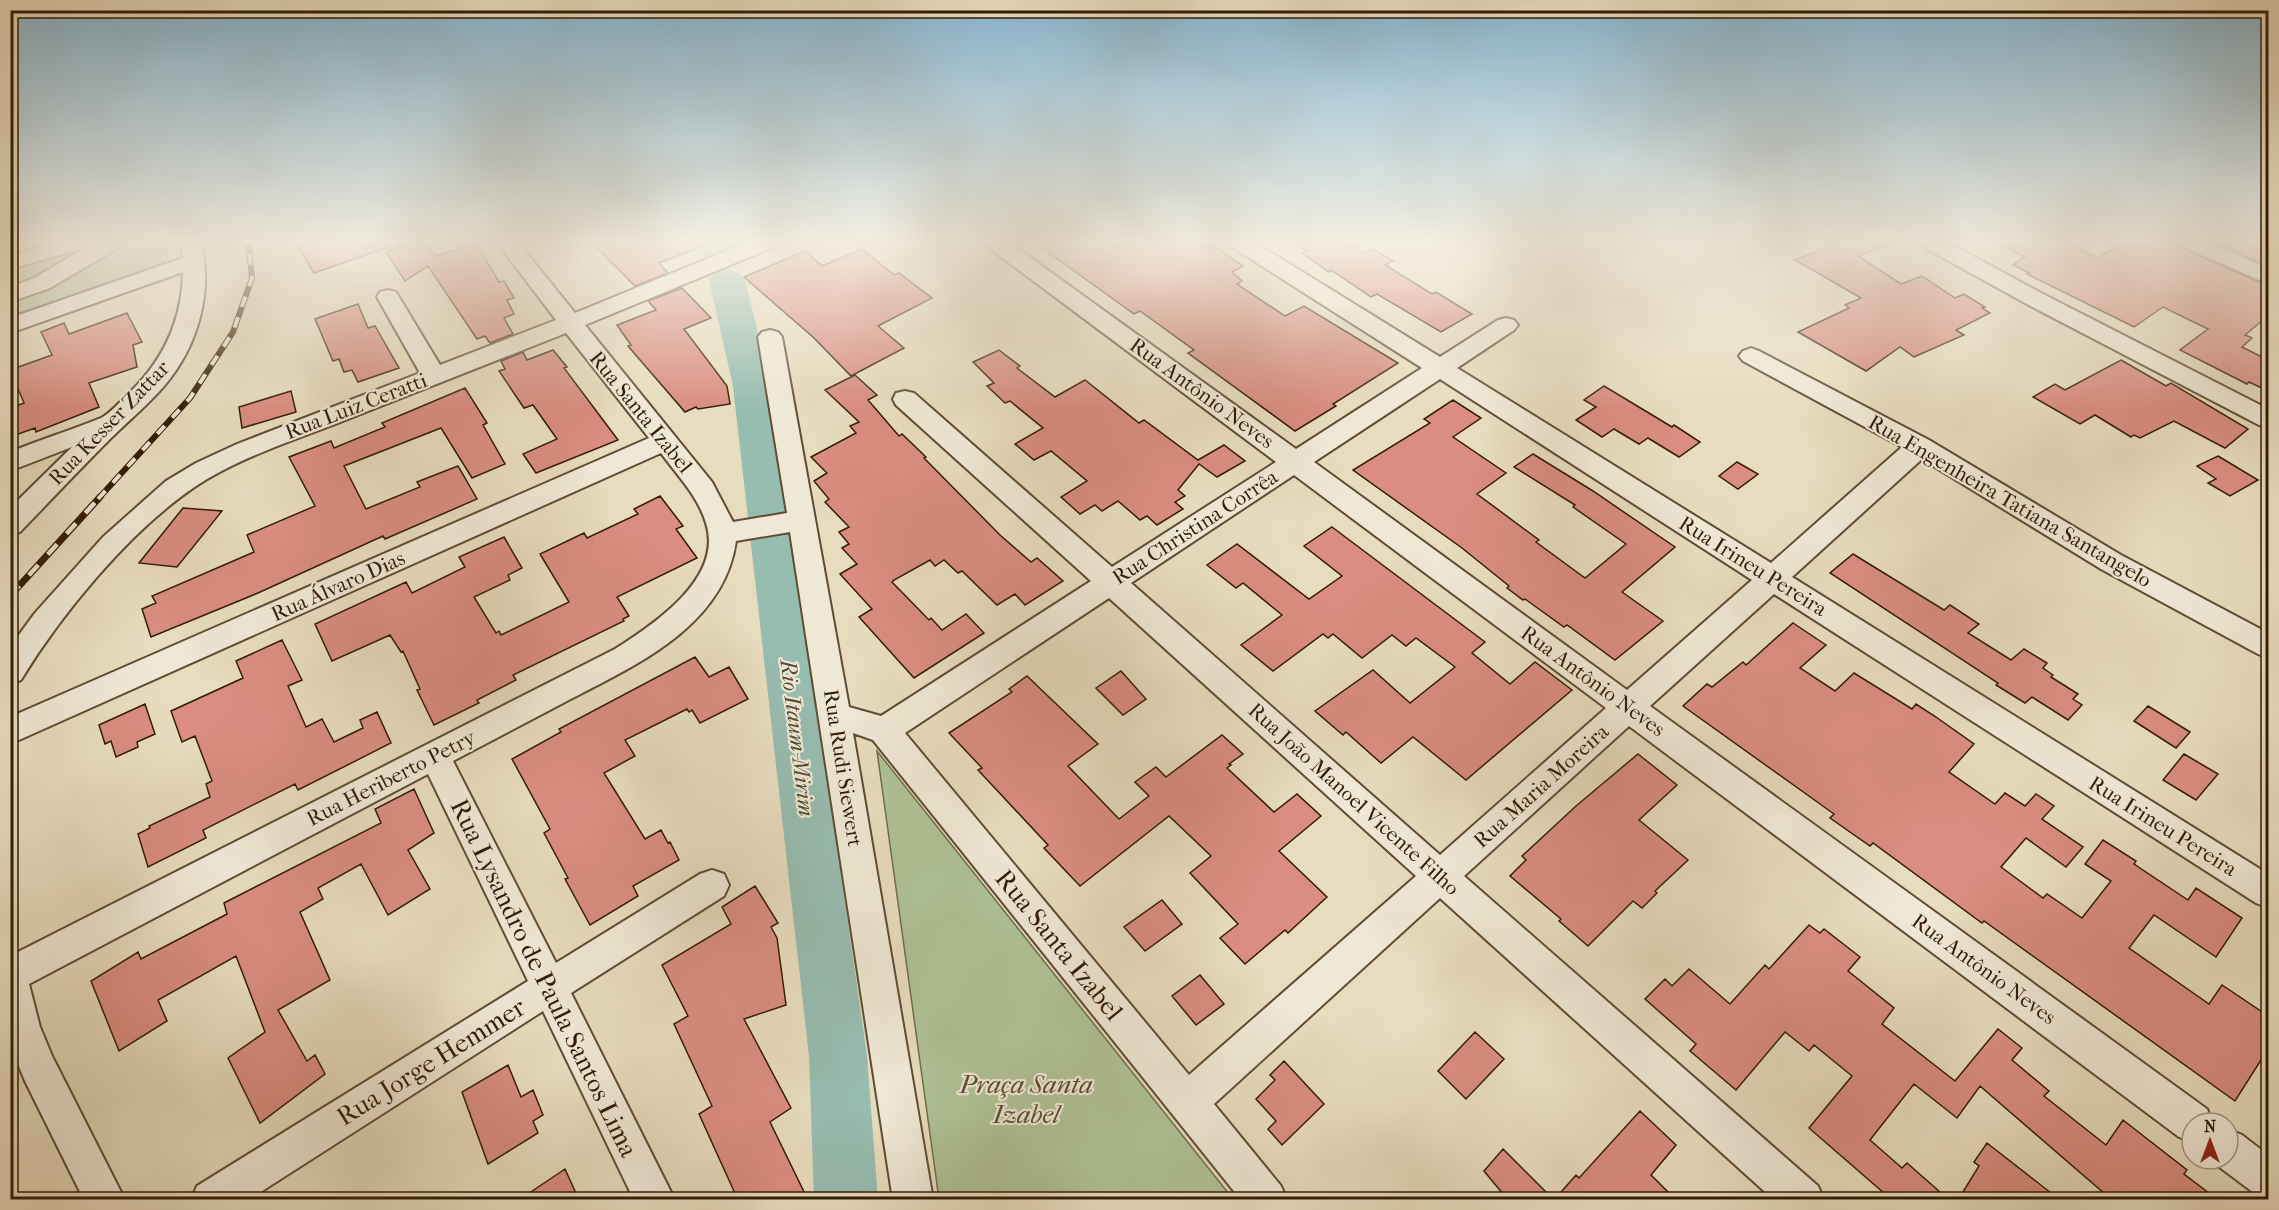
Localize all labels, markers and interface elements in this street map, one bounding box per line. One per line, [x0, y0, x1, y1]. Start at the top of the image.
street label: Rua Antônio Neves [1125, 333, 1279, 453]
street label: Rua Santa Izabel [585, 346, 698, 478]
street label: Rua Kesser Zattar [44, 356, 174, 490]
street label: Rua Luiz Ceratti [282, 368, 430, 444]
street label: Rua Engenheira Tatiana Santangelo [1864, 410, 2156, 592]
street label: Rua Christina Corrêa [1108, 464, 1282, 589]
street label: Rua Irineu Pereira [1675, 511, 1832, 621]
street label: Rua Álvaro Dias [267, 546, 409, 626]
street label: Rua Antônio Neves [1516, 621, 1670, 741]
water label: Rio Itaum-Mirim [774, 656, 820, 818]
street label: Rua Rudi Siewert [819, 688, 867, 849]
street label: Rua João Manoel Vicente Filho [1244, 698, 1464, 900]
street label: Rua Maria Moreira [1469, 719, 1613, 853]
street label: Rua Heriberto Petry [303, 725, 480, 831]
street label: Rua Irineu Pereira [2085, 771, 2242, 881]
street label: Rua Lysandro de Paula Santos Lima [444, 794, 645, 1163]
street label: Rua Santa Izabel [989, 863, 1129, 1027]
street label: Rua Antônio Neves [1907, 909, 2061, 1029]
street label: Rua Jorge Hemmer [331, 991, 531, 1133]
park label: Praça Santa Izabel [958, 1069, 1093, 1130]
north arrow [2180, 1111, 2240, 1171]
text: N [2204, 1117, 2217, 1136]

